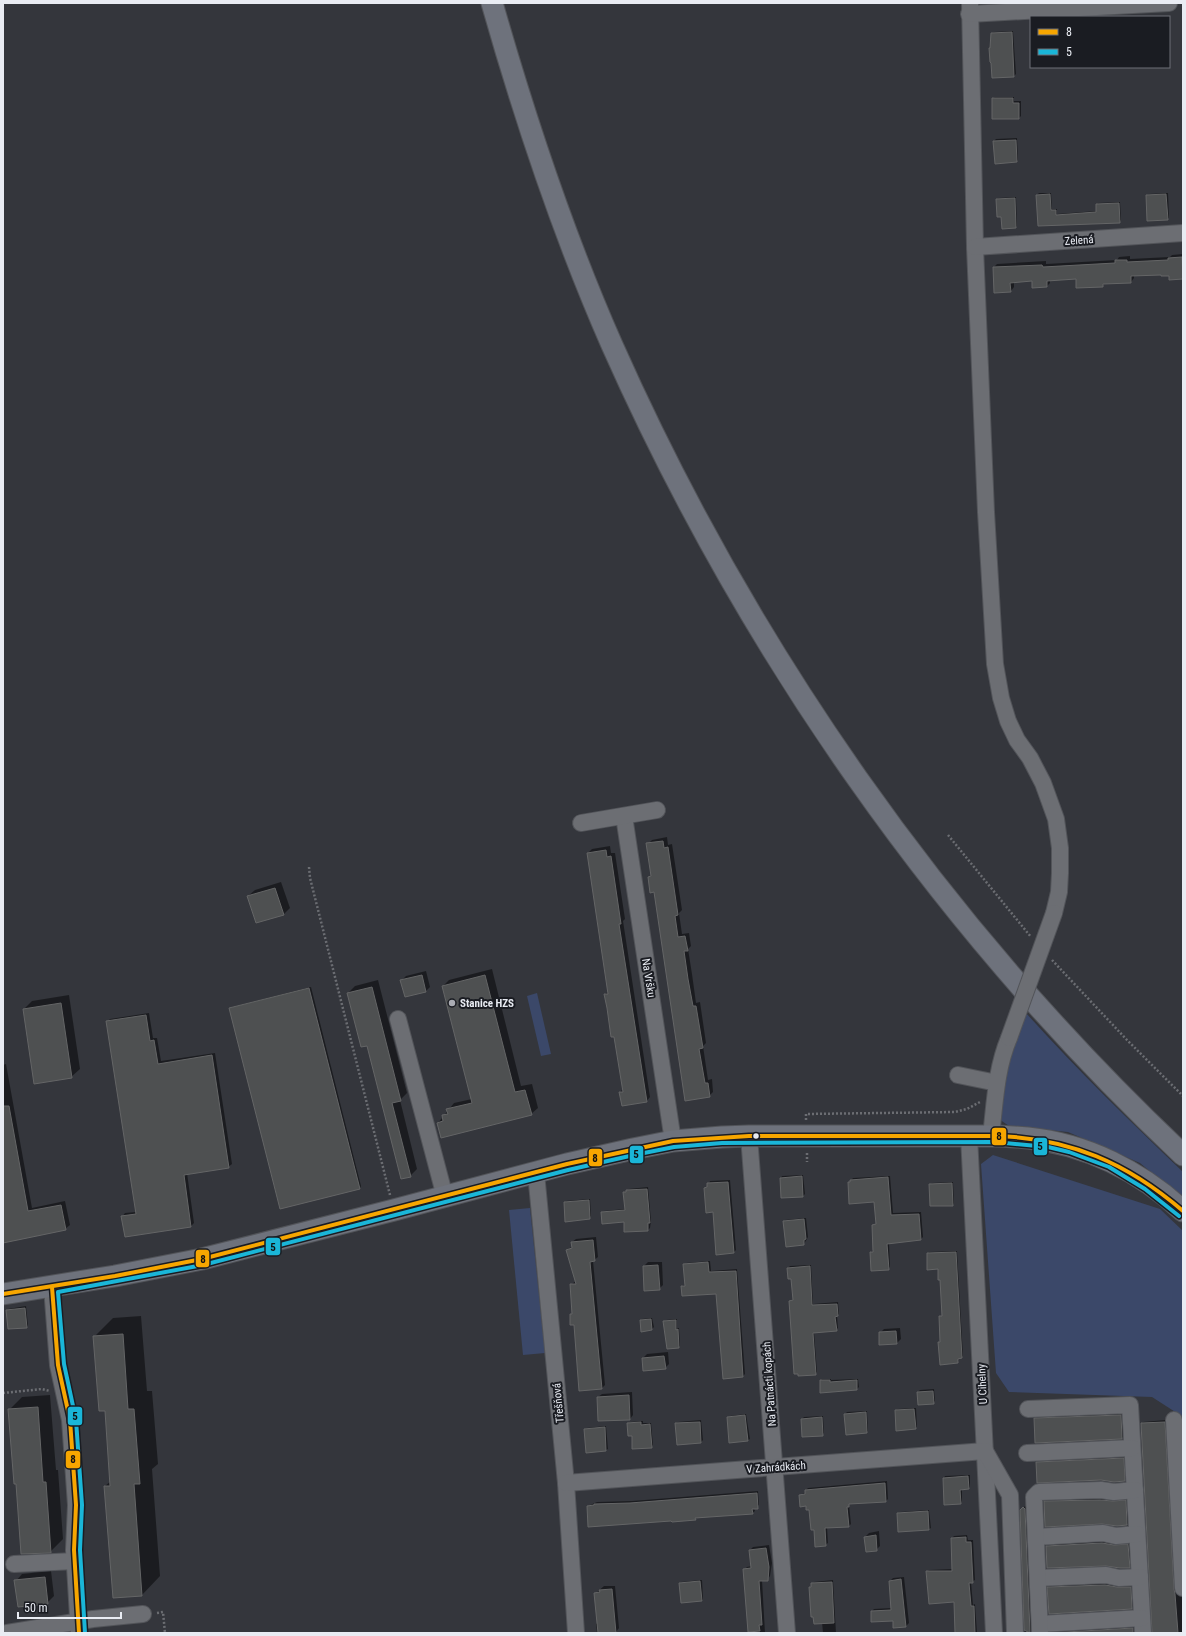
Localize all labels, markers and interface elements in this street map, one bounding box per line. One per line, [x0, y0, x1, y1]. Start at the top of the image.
legend [1030, 16, 1170, 68]
text: 8 [1066, 25, 1072, 39]
text: 5 [1066, 45, 1072, 59]
street label: Zelená [1064, 233, 1094, 248]
street label: Na Vršku [639, 958, 658, 998]
place label: Stanice HZS [460, 997, 514, 1010]
marker: Stanice HZS [447, 998, 457, 1008]
line badge: 8 [991, 1127, 1007, 1146]
text: 8 [996, 1130, 1002, 1143]
unlabelled marker [751, 1131, 761, 1141]
line badge: 5 [1033, 1137, 1048, 1156]
text: 5 [1037, 1140, 1043, 1153]
line badge: 5 [629, 1145, 644, 1164]
line badge: 8 [588, 1148, 603, 1167]
text: 5 [633, 1148, 639, 1161]
text: 8 [592, 1152, 598, 1165]
line badge: 5 [265, 1237, 281, 1256]
text: 5 [270, 1241, 276, 1254]
line badge: 8 [195, 1249, 210, 1268]
text: 8 [200, 1253, 206, 1266]
street label: Na Patnácti kopách [760, 1341, 779, 1427]
street label: U Cihelny [975, 1363, 990, 1404]
street label: Třešňová [550, 1383, 567, 1423]
line badge: 5 [67, 1406, 83, 1426]
text: 5 [72, 1410, 78, 1423]
line badge: 8 [65, 1450, 81, 1469]
text: 8 [70, 1453, 76, 1466]
street label: V Zahrádkách [746, 1459, 806, 1476]
scale bar [18, 1594, 121, 1620]
text: 50 m [24, 1601, 48, 1615]

